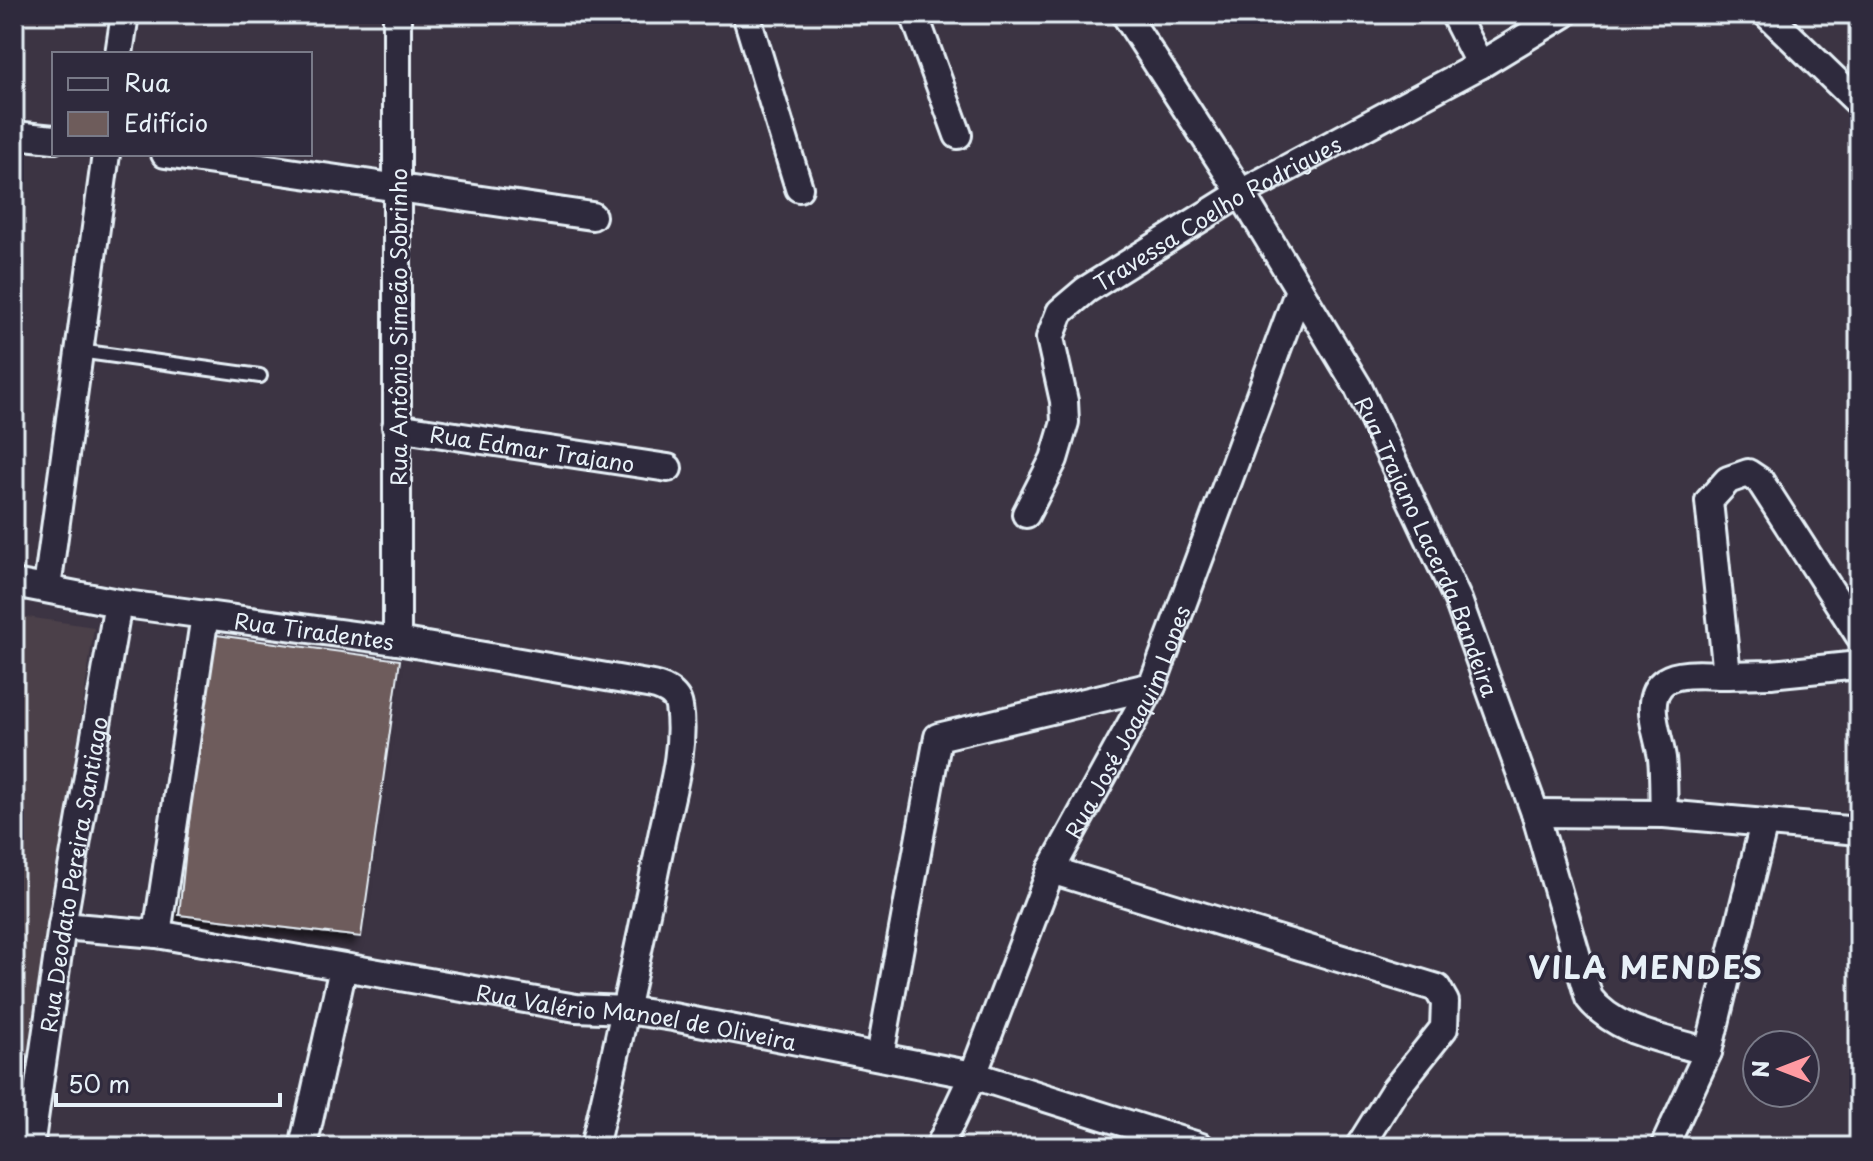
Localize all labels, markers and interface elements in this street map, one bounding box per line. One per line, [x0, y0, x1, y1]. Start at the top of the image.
legend [52, 52, 312, 156]
text: Rua [124, 64, 170, 100]
text: Edifício [124, 104, 208, 140]
street label: Travessa Coelho Rodrigues [1086, 126, 1346, 298]
street label: Rua Antônio Simeão Sobrinho [381, 168, 414, 486]
street label: Rua Trajano Lacerda Bandeira [1348, 390, 1508, 701]
street label: Rua Edmar Trajano [428, 416, 637, 479]
street label: Rua José Joaquim Lopes [1055, 600, 1197, 844]
street label: Rua Tiradentes [232, 603, 396, 657]
street label: Rua Deodato Pereira Santiago [30, 714, 115, 1034]
district label: VILA MENDES [1528, 944, 1764, 989]
street label: Rua Valério Manoel de Oliveira [474, 974, 800, 1057]
north arrow [1741, 1029, 1821, 1109]
scale bar [56, 1057, 280, 1107]
text: N [1743, 1060, 1776, 1078]
text: 50 m [68, 1065, 130, 1101]

